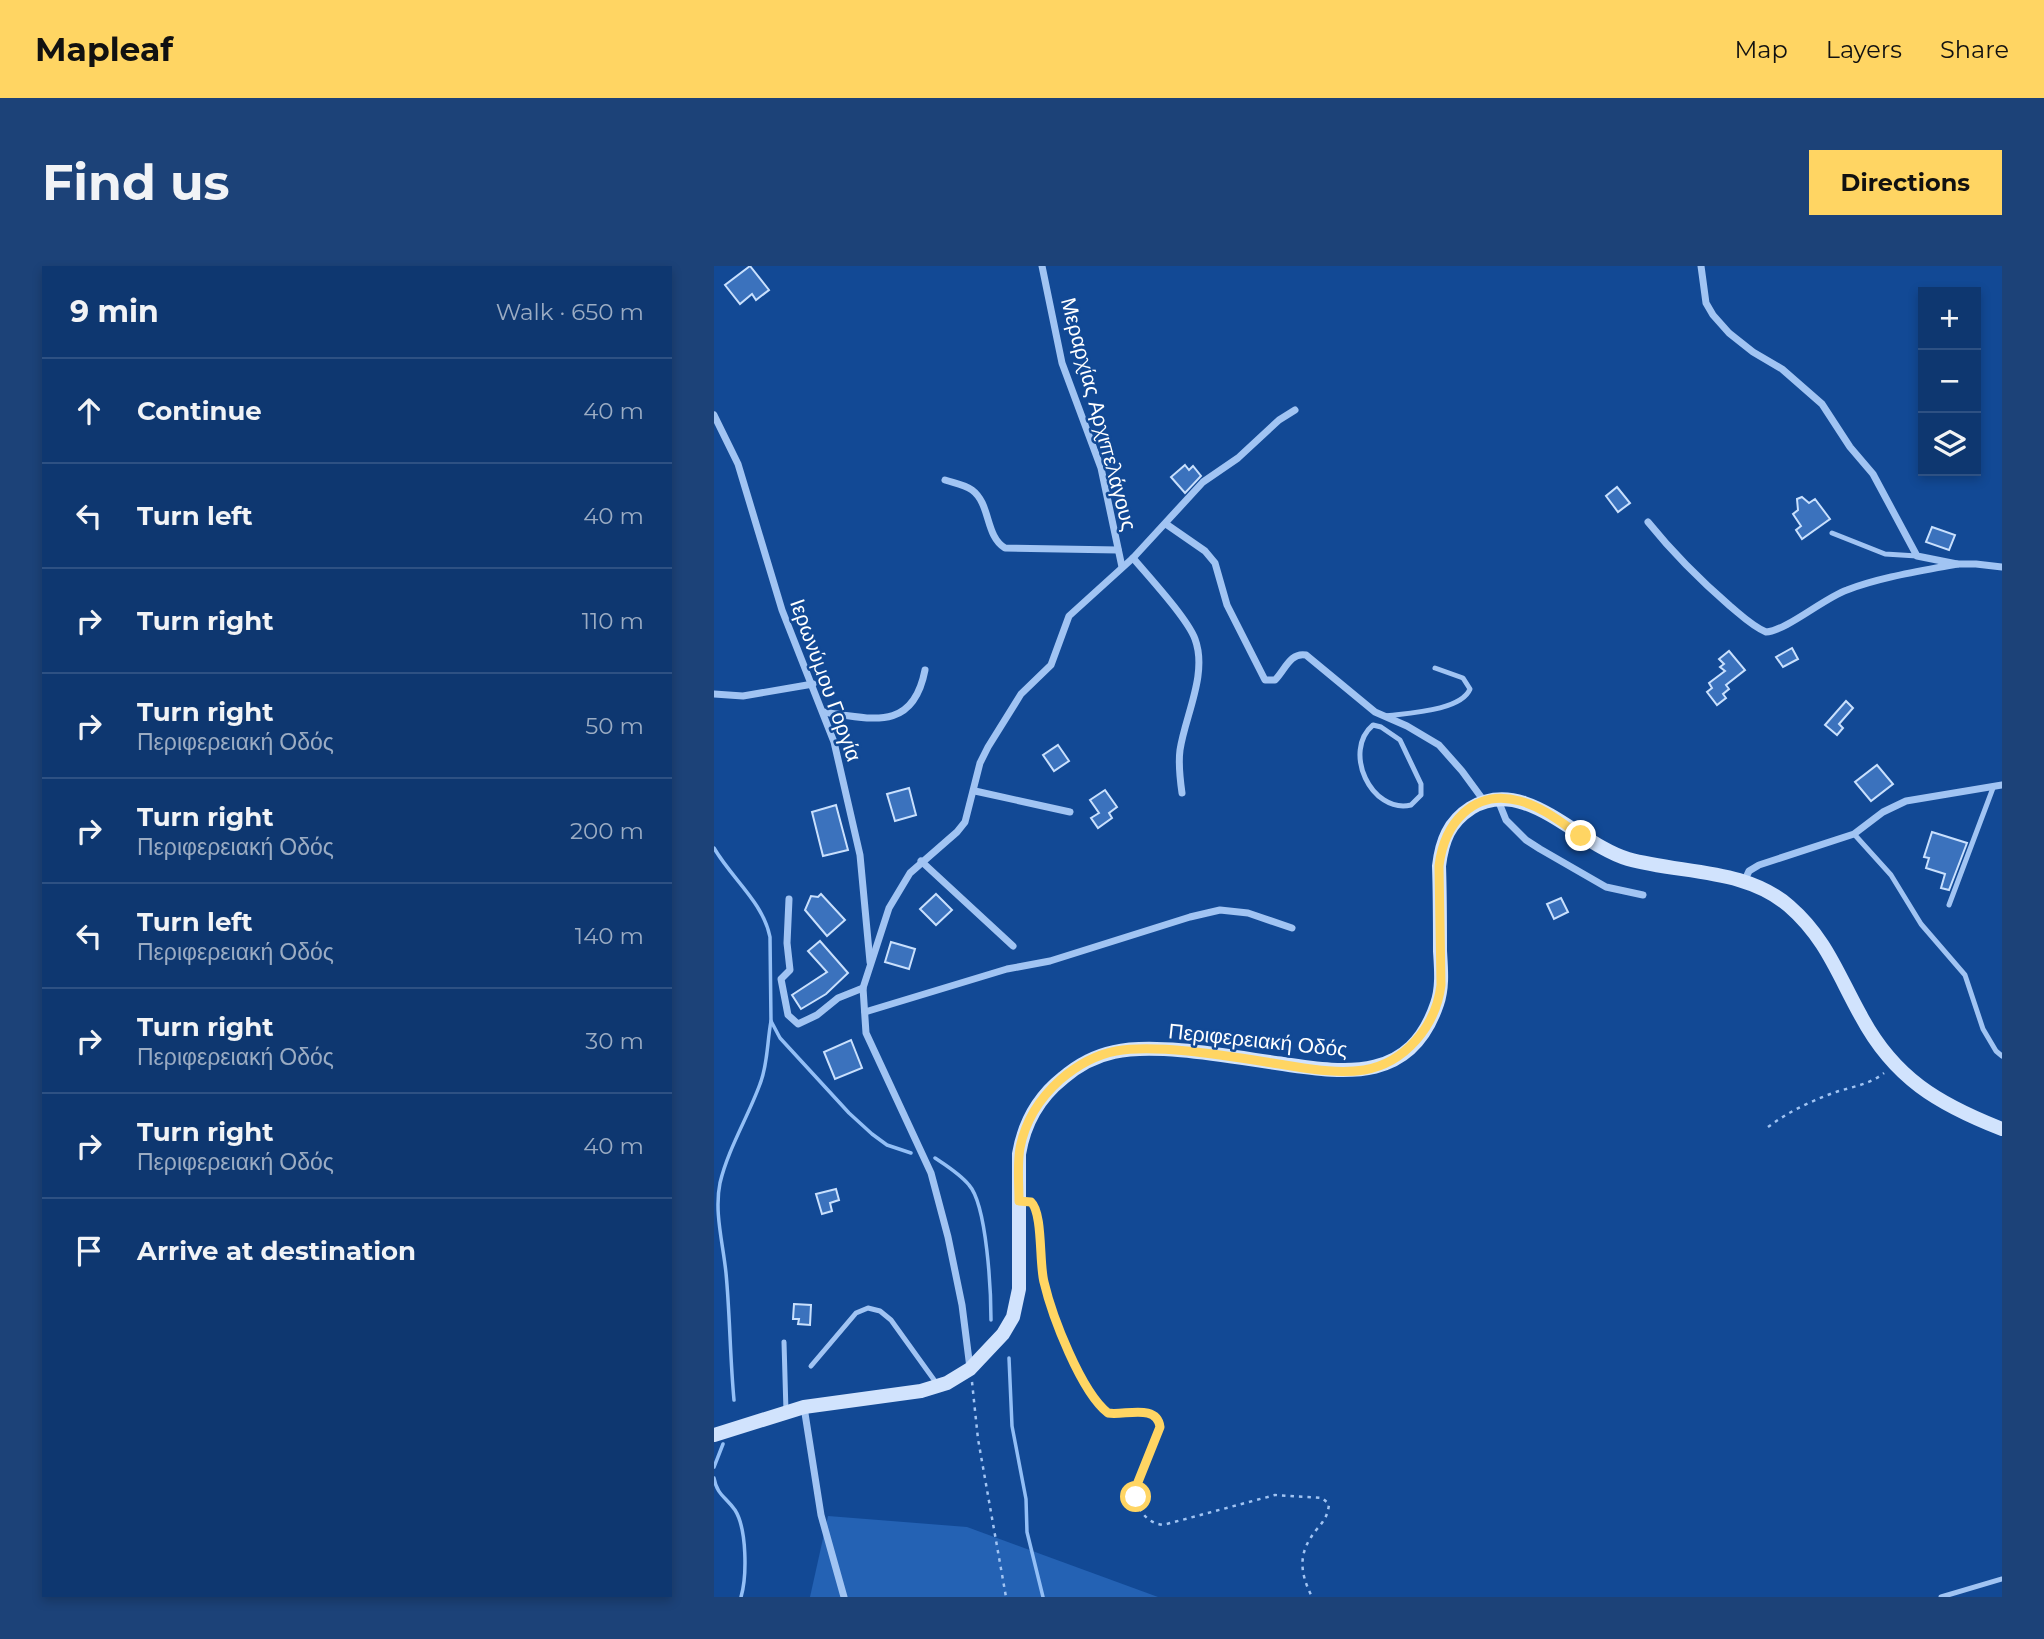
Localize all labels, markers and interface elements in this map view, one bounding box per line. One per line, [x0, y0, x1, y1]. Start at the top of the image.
text: Mapleaf [35, 29, 173, 69]
text: Map [1734, 35, 1788, 64]
text: Layers [1826, 35, 1902, 64]
text: Share [1940, 35, 2009, 64]
button: Directions [1809, 150, 2002, 215]
text: Find us [42, 153, 230, 212]
map controls [1918, 287, 1981, 476]
button: + [1918, 287, 1981, 350]
text: 9 min [70, 293, 159, 330]
street label: Μεραρχίας Αρχιπελάγους [1056, 295, 1142, 533]
text: Walk · 650 m [496, 298, 644, 326]
button: − [1918, 350, 1981, 413]
icon: ahead [70, 392, 108, 430]
text: Continue [137, 395, 262, 427]
text: 40 m [583, 397, 644, 425]
button: layers [1918, 413, 1981, 476]
icon: left [70, 497, 108, 535]
text: Turn left [137, 500, 253, 532]
text: 40 m [583, 502, 644, 530]
street label: Ιερωνύμου Γοργία [785, 595, 867, 765]
icon: right [70, 602, 108, 640]
text: Turn right [137, 605, 273, 637]
text: 110 m [582, 607, 644, 635]
text: Turn right [137, 696, 273, 728]
icon: right [70, 707, 108, 745]
text: 50 m [585, 712, 644, 740]
text: Περιφερειακή Οδός [137, 728, 334, 756]
text: Turn right [137, 801, 273, 833]
icon: right [70, 812, 108, 850]
text: 200 m [570, 817, 644, 845]
route end [1565, 820, 1596, 851]
text: Περιφερειακή Οδός [137, 833, 334, 861]
text: Turn left [137, 906, 253, 938]
icon: left [70, 917, 108, 955]
text: 140 m [575, 922, 644, 950]
text: Περιφερειακή Οδός [137, 938, 334, 966]
text: Turn right [137, 1011, 273, 1043]
street label: Περιφερειακή Οδός [1167, 1018, 1349, 1062]
icon: right [70, 1022, 108, 1060]
text: 30 m [585, 1027, 644, 1055]
text: Περιφερειακή Οδός [137, 1043, 334, 1071]
text: Turn right [137, 1116, 273, 1148]
icon: right [70, 1127, 108, 1165]
text: 40 m [583, 1132, 644, 1160]
text: Περιφερειακή Οδός [137, 1148, 334, 1176]
icon: arrive [70, 1232, 108, 1270]
text: Arrive at destination [137, 1235, 416, 1267]
route start [1120, 1481, 1151, 1512]

